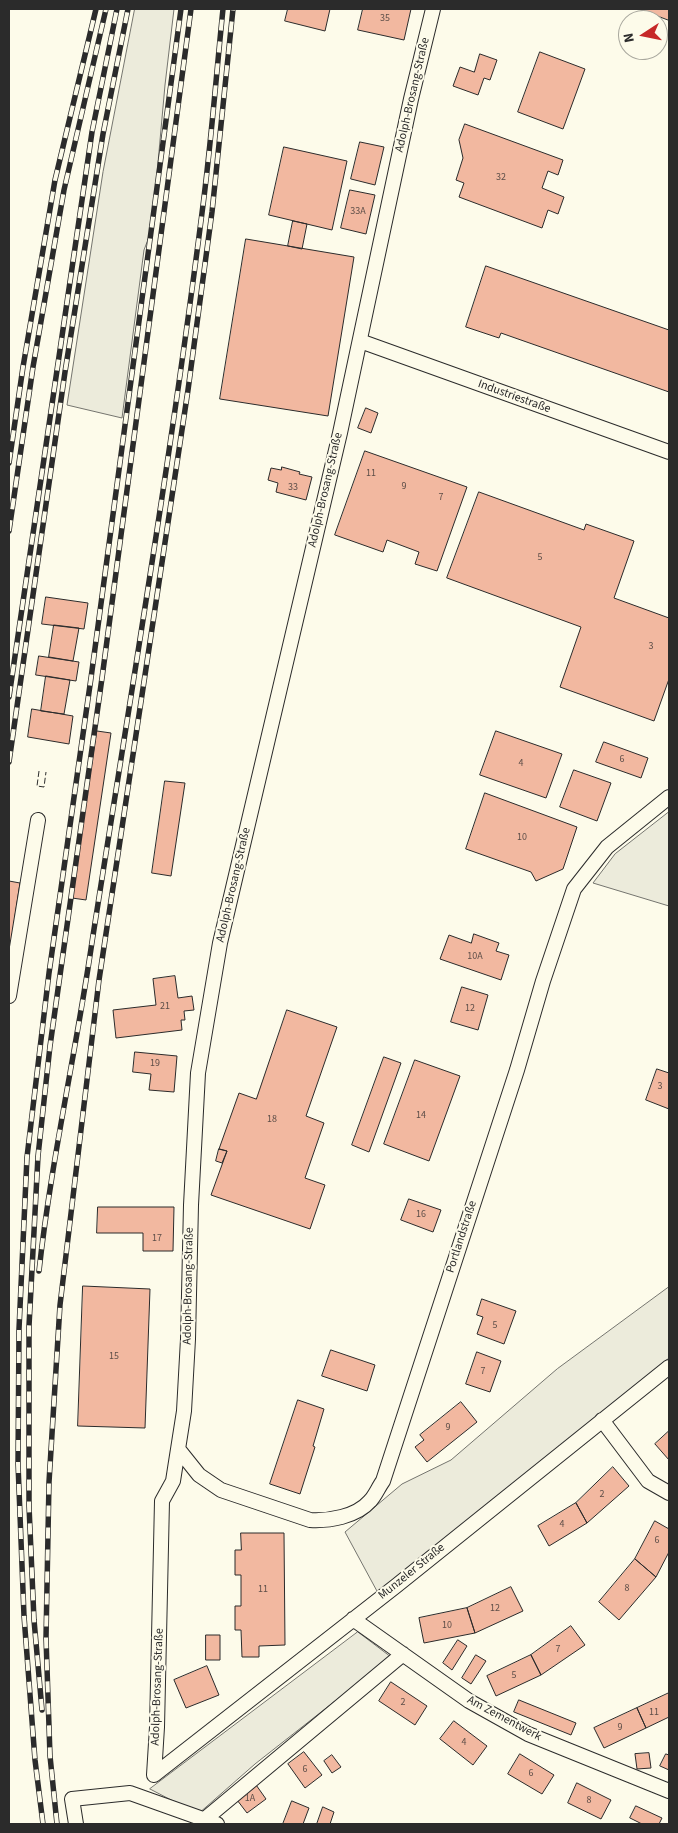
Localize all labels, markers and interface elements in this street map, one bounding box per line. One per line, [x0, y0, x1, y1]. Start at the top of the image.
north arrow [618, 10, 668, 60]
house number: 35 [380, 13, 390, 25]
text: N [619, 31, 640, 44]
street label: Adolph-Brosang-Straße [393, 36, 433, 154]
house number: 32 [496, 172, 506, 184]
house number: 33A [350, 206, 366, 218]
street label: Industriestraße [476, 377, 552, 417]
street label: Adolph-Brosang-Straße [306, 431, 346, 549]
house number: 11 [366, 468, 376, 480]
house number: 9 [402, 481, 406, 493]
house number: 33 [288, 482, 298, 494]
house number: 7 [439, 492, 443, 504]
house number: 5 [538, 552, 542, 564]
house number: 3 [649, 641, 653, 653]
house number: 6 [620, 754, 624, 766]
house number: 4 [519, 758, 523, 770]
street label: Adolph-Brosang-Straße [214, 826, 254, 944]
house number: 10 [517, 832, 527, 844]
house number: 10A [467, 951, 483, 963]
house number: 21 [160, 1001, 170, 1013]
house number: 12 [465, 1003, 475, 1015]
house number: 19 [150, 1058, 160, 1070]
house number: 3 [658, 1081, 662, 1093]
house number: 14 [416, 1110, 426, 1122]
house number: 18 [267, 1114, 277, 1126]
street label: Portlandstraße [444, 1199, 480, 1275]
house number: 16 [416, 1209, 426, 1221]
street label: Adolph-Brosang-Straße [181, 1227, 197, 1345]
house number: 17 [152, 1233, 162, 1245]
house number: 5 [493, 1320, 497, 1332]
house number: 15 [109, 1351, 119, 1363]
house number: 7 [481, 1366, 485, 1378]
house number: 9 [446, 1422, 450, 1434]
house number: 2 [600, 1489, 604, 1501]
house number: 4 [560, 1519, 564, 1531]
house number: 6 [655, 1535, 659, 1547]
street label: Munzeler Straße [376, 1541, 448, 1603]
house number: 8 [625, 1583, 629, 1595]
house number: 11 [258, 1584, 268, 1596]
house number: 12 [490, 1603, 500, 1615]
house number: 10 [442, 1620, 452, 1632]
street label: Adolph-Brosang-Straße [149, 1628, 167, 1746]
house number: 7 [556, 1644, 560, 1656]
house number: 5 [512, 1670, 516, 1682]
street label: Am Zementwerk [464, 1693, 544, 1745]
house number: 2 [401, 1697, 405, 1709]
house number: 11 [649, 1707, 659, 1719]
house number: 9 [618, 1722, 622, 1734]
house number: 4 [462, 1737, 466, 1749]
house number: 6 [303, 1764, 307, 1776]
house number: 6 [529, 1768, 533, 1780]
house number: 1A [245, 1793, 255, 1805]
house number: 8 [587, 1795, 591, 1807]

